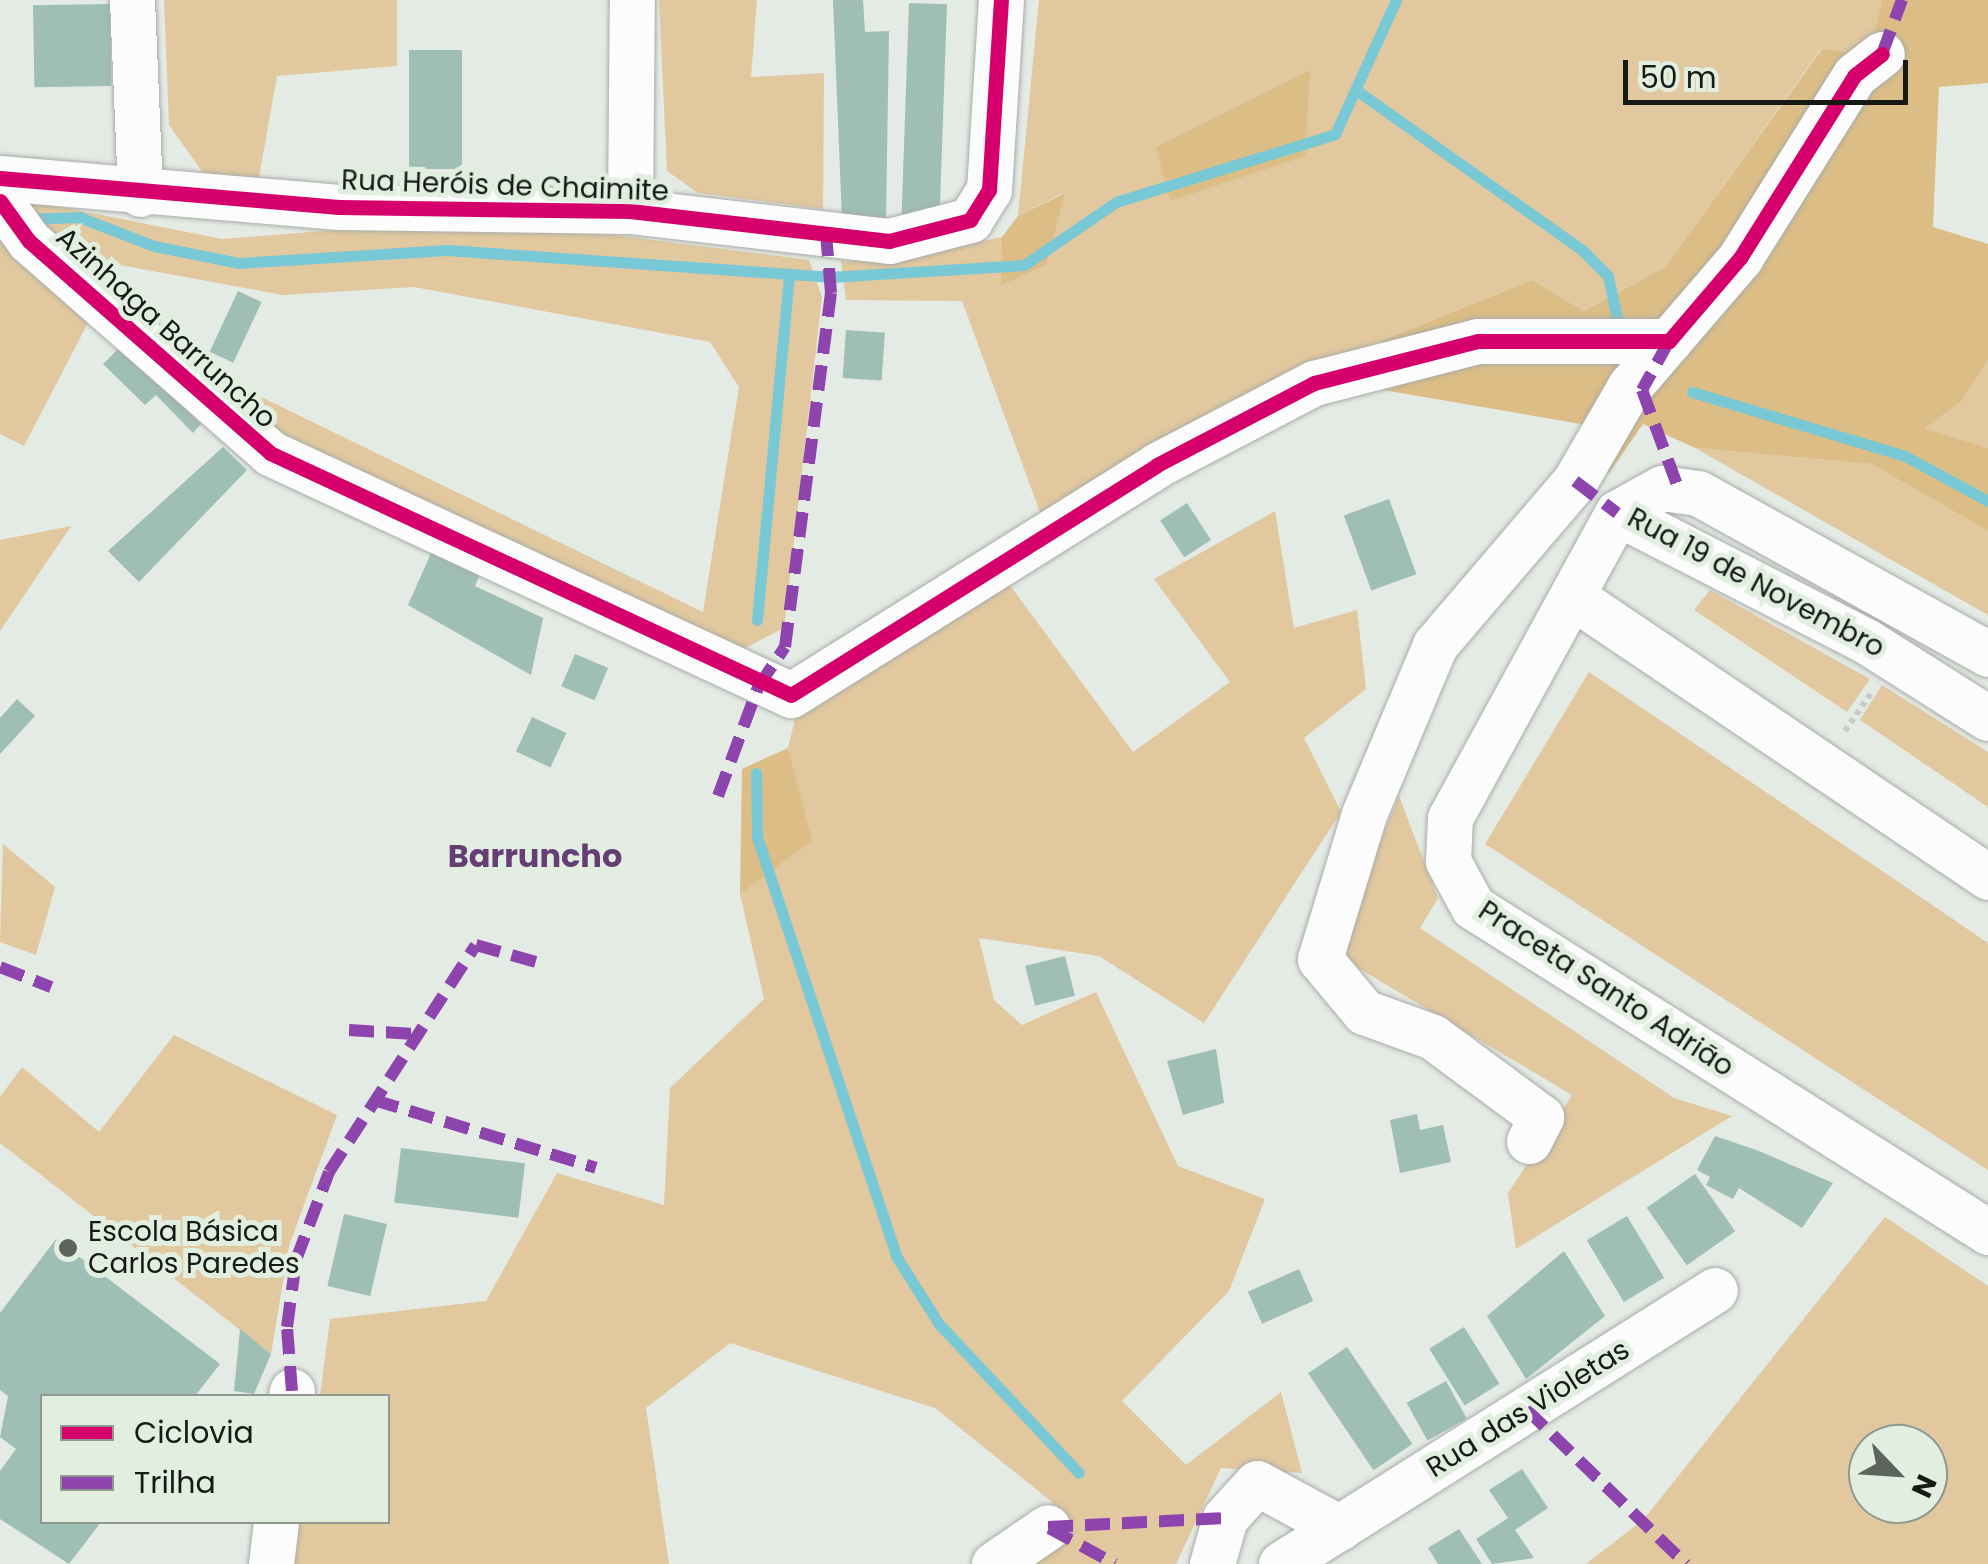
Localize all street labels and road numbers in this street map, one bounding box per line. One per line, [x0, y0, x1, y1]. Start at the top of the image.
street label: Rua Heróis de Chaimite [341, 163, 669, 209]
street label: Azinhaga Barruncho [49, 220, 283, 436]
street label: Rua 19 de Novembro [1622, 501, 1890, 665]
street label: Praceta Santo Adrião [1472, 894, 1740, 1084]
street label: Rua das Violetas [1420, 1333, 1636, 1485]

